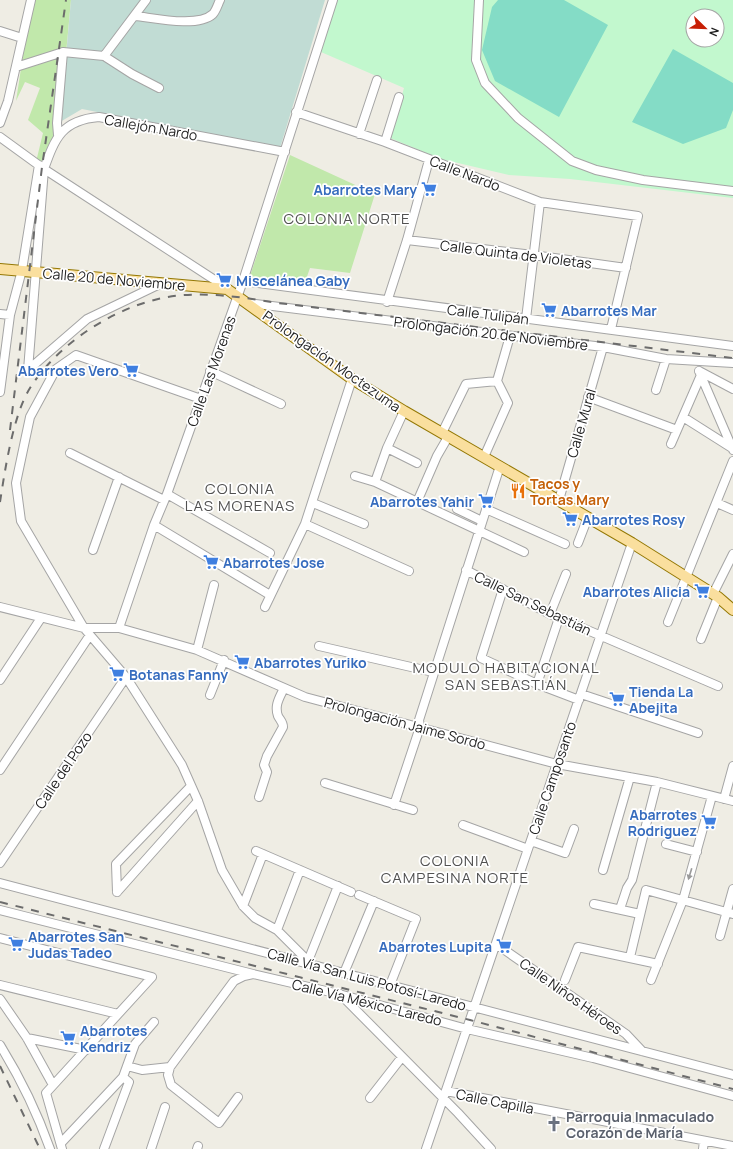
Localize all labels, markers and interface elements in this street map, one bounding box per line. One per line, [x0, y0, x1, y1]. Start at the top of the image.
north arrow [685, 8, 725, 48]
text: N [706, 26, 723, 39]
street label: Callejón Nardo [103, 109, 199, 145]
street label: Calle Nardo [427, 151, 503, 195]
place label: Abarrotes Mary [314, 180, 417, 199]
supermarket icon: Abarrotes Mary [420, 180, 438, 198]
district label: COLONIA NORTE [283, 208, 411, 229]
street label: Calle Quinta de Violetas [439, 235, 593, 273]
street label: Calle 20 de Noviembre [42, 263, 186, 295]
supermarket icon: Miscelánea Gaby [215, 271, 233, 289]
place label: Miscelánea Gaby [236, 271, 350, 290]
street label: Calle Tulipán [446, 300, 530, 328]
supermarket icon: Abarrotes Mar [540, 301, 558, 319]
place label: Abarrotes Mar [561, 301, 657, 320]
street label: Prolongación Moctezuma [259, 306, 405, 416]
street label: Prolongación 20 de Noviembre [393, 312, 589, 354]
street label: Calle Las Morenas [182, 313, 240, 429]
place label: Abarrotes Vero [18, 361, 119, 380]
supermarket icon: Abarrotes Vero [122, 361, 140, 379]
street label: Calle Mural [562, 386, 600, 460]
place label: Tacos y Tortas Mary [530, 474, 610, 509]
district label: COLONIA LAS MORENAS [185, 478, 295, 516]
restaurant icon: Tacos y Tortas Mary [509, 482, 527, 500]
place label: Abarrotes Yahir [370, 492, 474, 511]
supermarket icon: Abarrotes Yahir [477, 492, 495, 510]
supermarket icon: Abarrotes Rosy [561, 510, 579, 528]
place label: Abarrotes Rosy [582, 510, 685, 529]
supermarket icon: Abarrotes Jose [202, 553, 220, 571]
place label: Abarrotes Jose [223, 553, 325, 572]
street label: Calle San Sebastián [471, 566, 595, 640]
place label: Abarrotes Alicia [583, 582, 690, 601]
supermarket icon: Abarrotes Alicia [693, 582, 711, 600]
supermarket icon: Abarrotes Yuriko [233, 653, 251, 671]
place label: Abarrotes Yuriko [254, 653, 367, 672]
district label: MODULO HABITACIONAL SAN SEBASTIÁN [412, 657, 600, 695]
supermarket icon: Botanas Fanny [108, 665, 126, 683]
place label: Botanas Fanny [129, 665, 228, 684]
place label: Tienda La Abejita [629, 682, 693, 717]
supermarket icon: Tienda La Abejita [608, 690, 626, 708]
street label: Prolongación Jaime Sordo [322, 692, 488, 754]
street label: Calle Camposanto [524, 719, 580, 837]
street label: Calle del Pozo [30, 728, 96, 812]
place label: Abarrotes Rodriguez [628, 805, 697, 840]
supermarket icon: Abarrotes Rodriguez [700, 813, 718, 831]
district label: COLONIA CAMPESINA NORTE [381, 850, 529, 888]
one-way arrow [687, 868, 693, 880]
place label: Abarrotes San Judas Tadeo [28, 927, 124, 962]
supermarket icon: Abarrotes San Judas Tadeo [7, 935, 25, 953]
place label: Abarrotes Lupita [379, 937, 492, 956]
supermarket icon: Abarrotes Lupita [495, 937, 513, 955]
street label: Calle Vía San Luis Potosí-Laredo [266, 943, 468, 1015]
street label: Calle Niños Héroes [516, 953, 626, 1039]
street label: Calle Vía México-Laredo [290, 974, 444, 1030]
place label: Abarrotes Kendriz [80, 1021, 148, 1056]
supermarket icon: Abarrotes Kendriz [59, 1029, 77, 1047]
street label: Calle Capilla [454, 1084, 536, 1118]
place label: Parroquia Inmaculado Corazón de María [566, 1107, 714, 1142]
church icon: Parroquia Inmaculado Corazón de María [545, 1115, 563, 1133]

